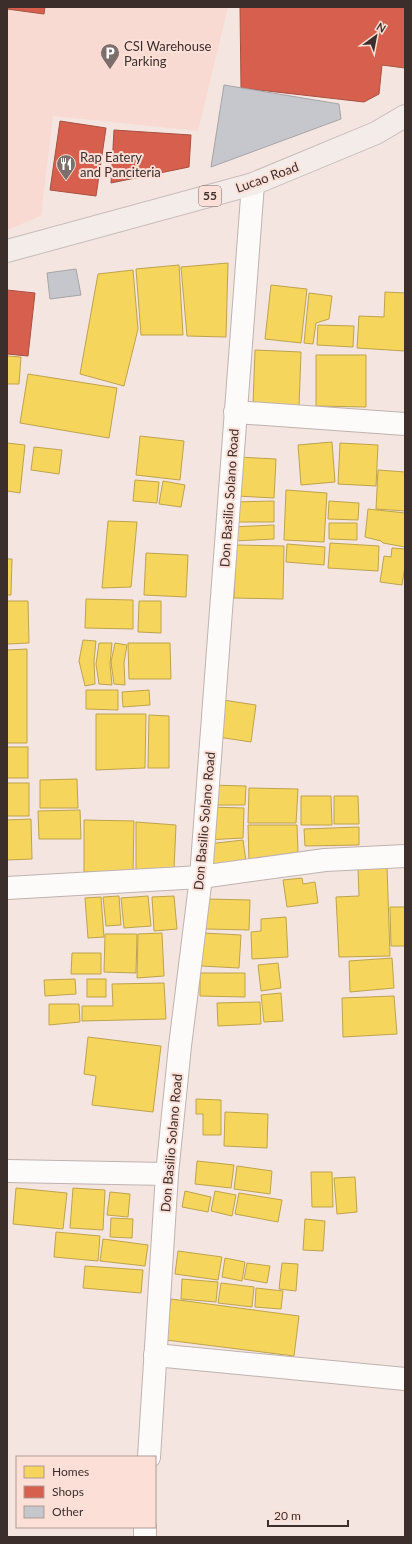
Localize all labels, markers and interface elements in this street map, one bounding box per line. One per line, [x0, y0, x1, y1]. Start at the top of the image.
north arrow [356, 16, 396, 56]
text: N [375, 19, 389, 35]
place label: CSI Warehouse Parking [124, 38, 212, 69]
parking icon: CSI Warehouse Parking [99, 42, 121, 70]
place label: Rap Eatery and Panciteria [80, 149, 161, 180]
restaurant icon: Rap Eatery and Panciteria [55, 153, 77, 181]
street label: Lucao Road [233, 158, 301, 196]
road number: 55 [199, 186, 221, 206]
street label: Don Basilio Solano Road [216, 428, 242, 568]
street label: Don Basilio Solano Road [190, 751, 218, 891]
street label: Don Basilio Solano Road [157, 1073, 185, 1213]
legend [16, 1456, 156, 1528]
text: Homes [52, 1464, 89, 1479]
text: Shops [52, 1484, 84, 1499]
scale bar [268, 1502, 348, 1528]
text: Other [52, 1504, 84, 1519]
text: 20 m [274, 1508, 301, 1523]

